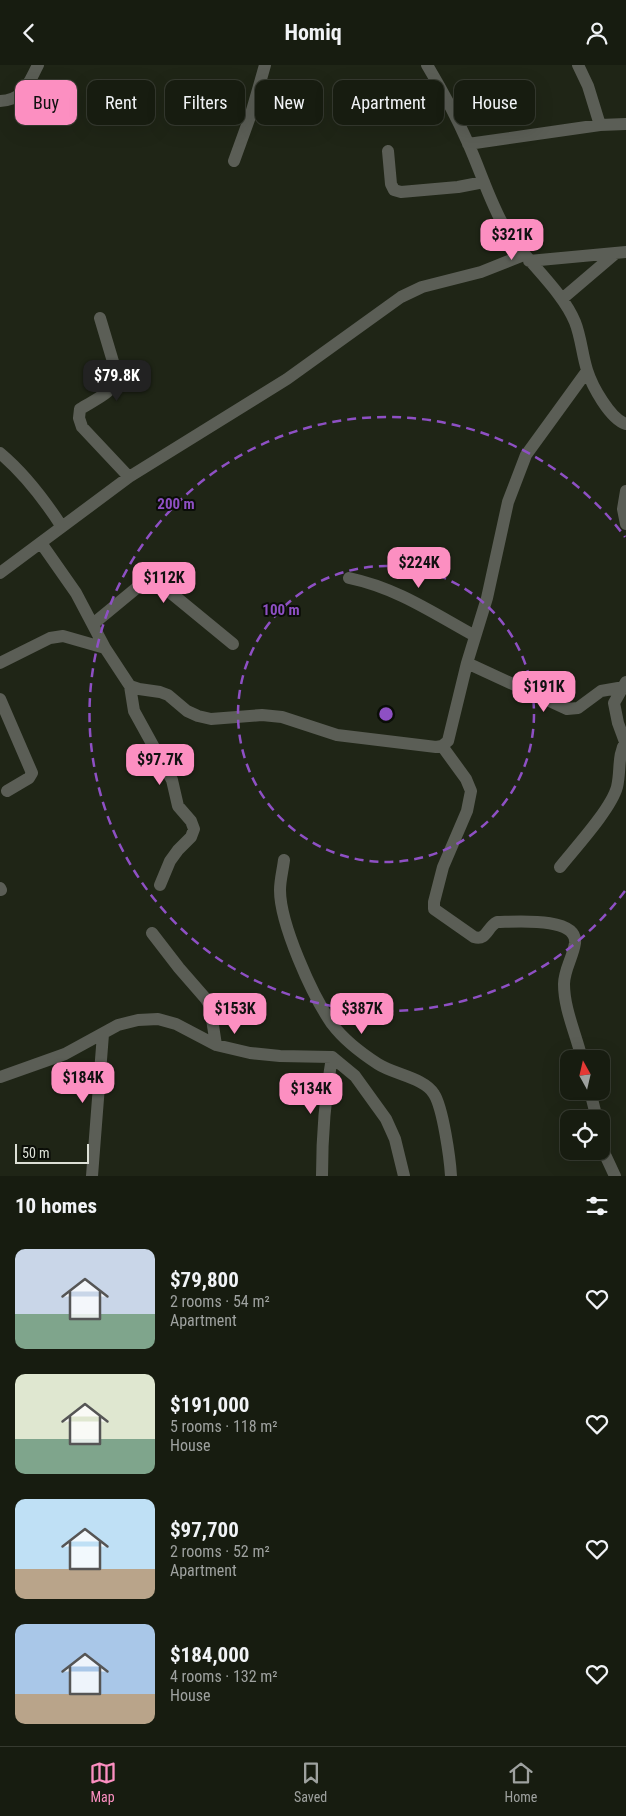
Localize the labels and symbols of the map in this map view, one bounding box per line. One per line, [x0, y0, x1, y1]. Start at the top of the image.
pin: $321K [477, 219, 547, 261]
pin: $79.8K [76, 359, 158, 402]
text: 200 m [157, 495, 195, 513]
pin: $224K [384, 547, 454, 589]
pin: $112K [129, 561, 199, 604]
text: 100 m [262, 601, 300, 619]
pin: $191K [509, 671, 579, 713]
centre of rings [377, 705, 395, 723]
pin: $97.7K [119, 743, 201, 786]
pin: $153K [200, 993, 270, 1035]
pin: $387K [327, 993, 397, 1035]
north arrow [560, 1050, 610, 1100]
pin: $184K [48, 1061, 118, 1104]
pin: $134K [276, 1073, 346, 1115]
scale bar [15, 1141, 89, 1164]

